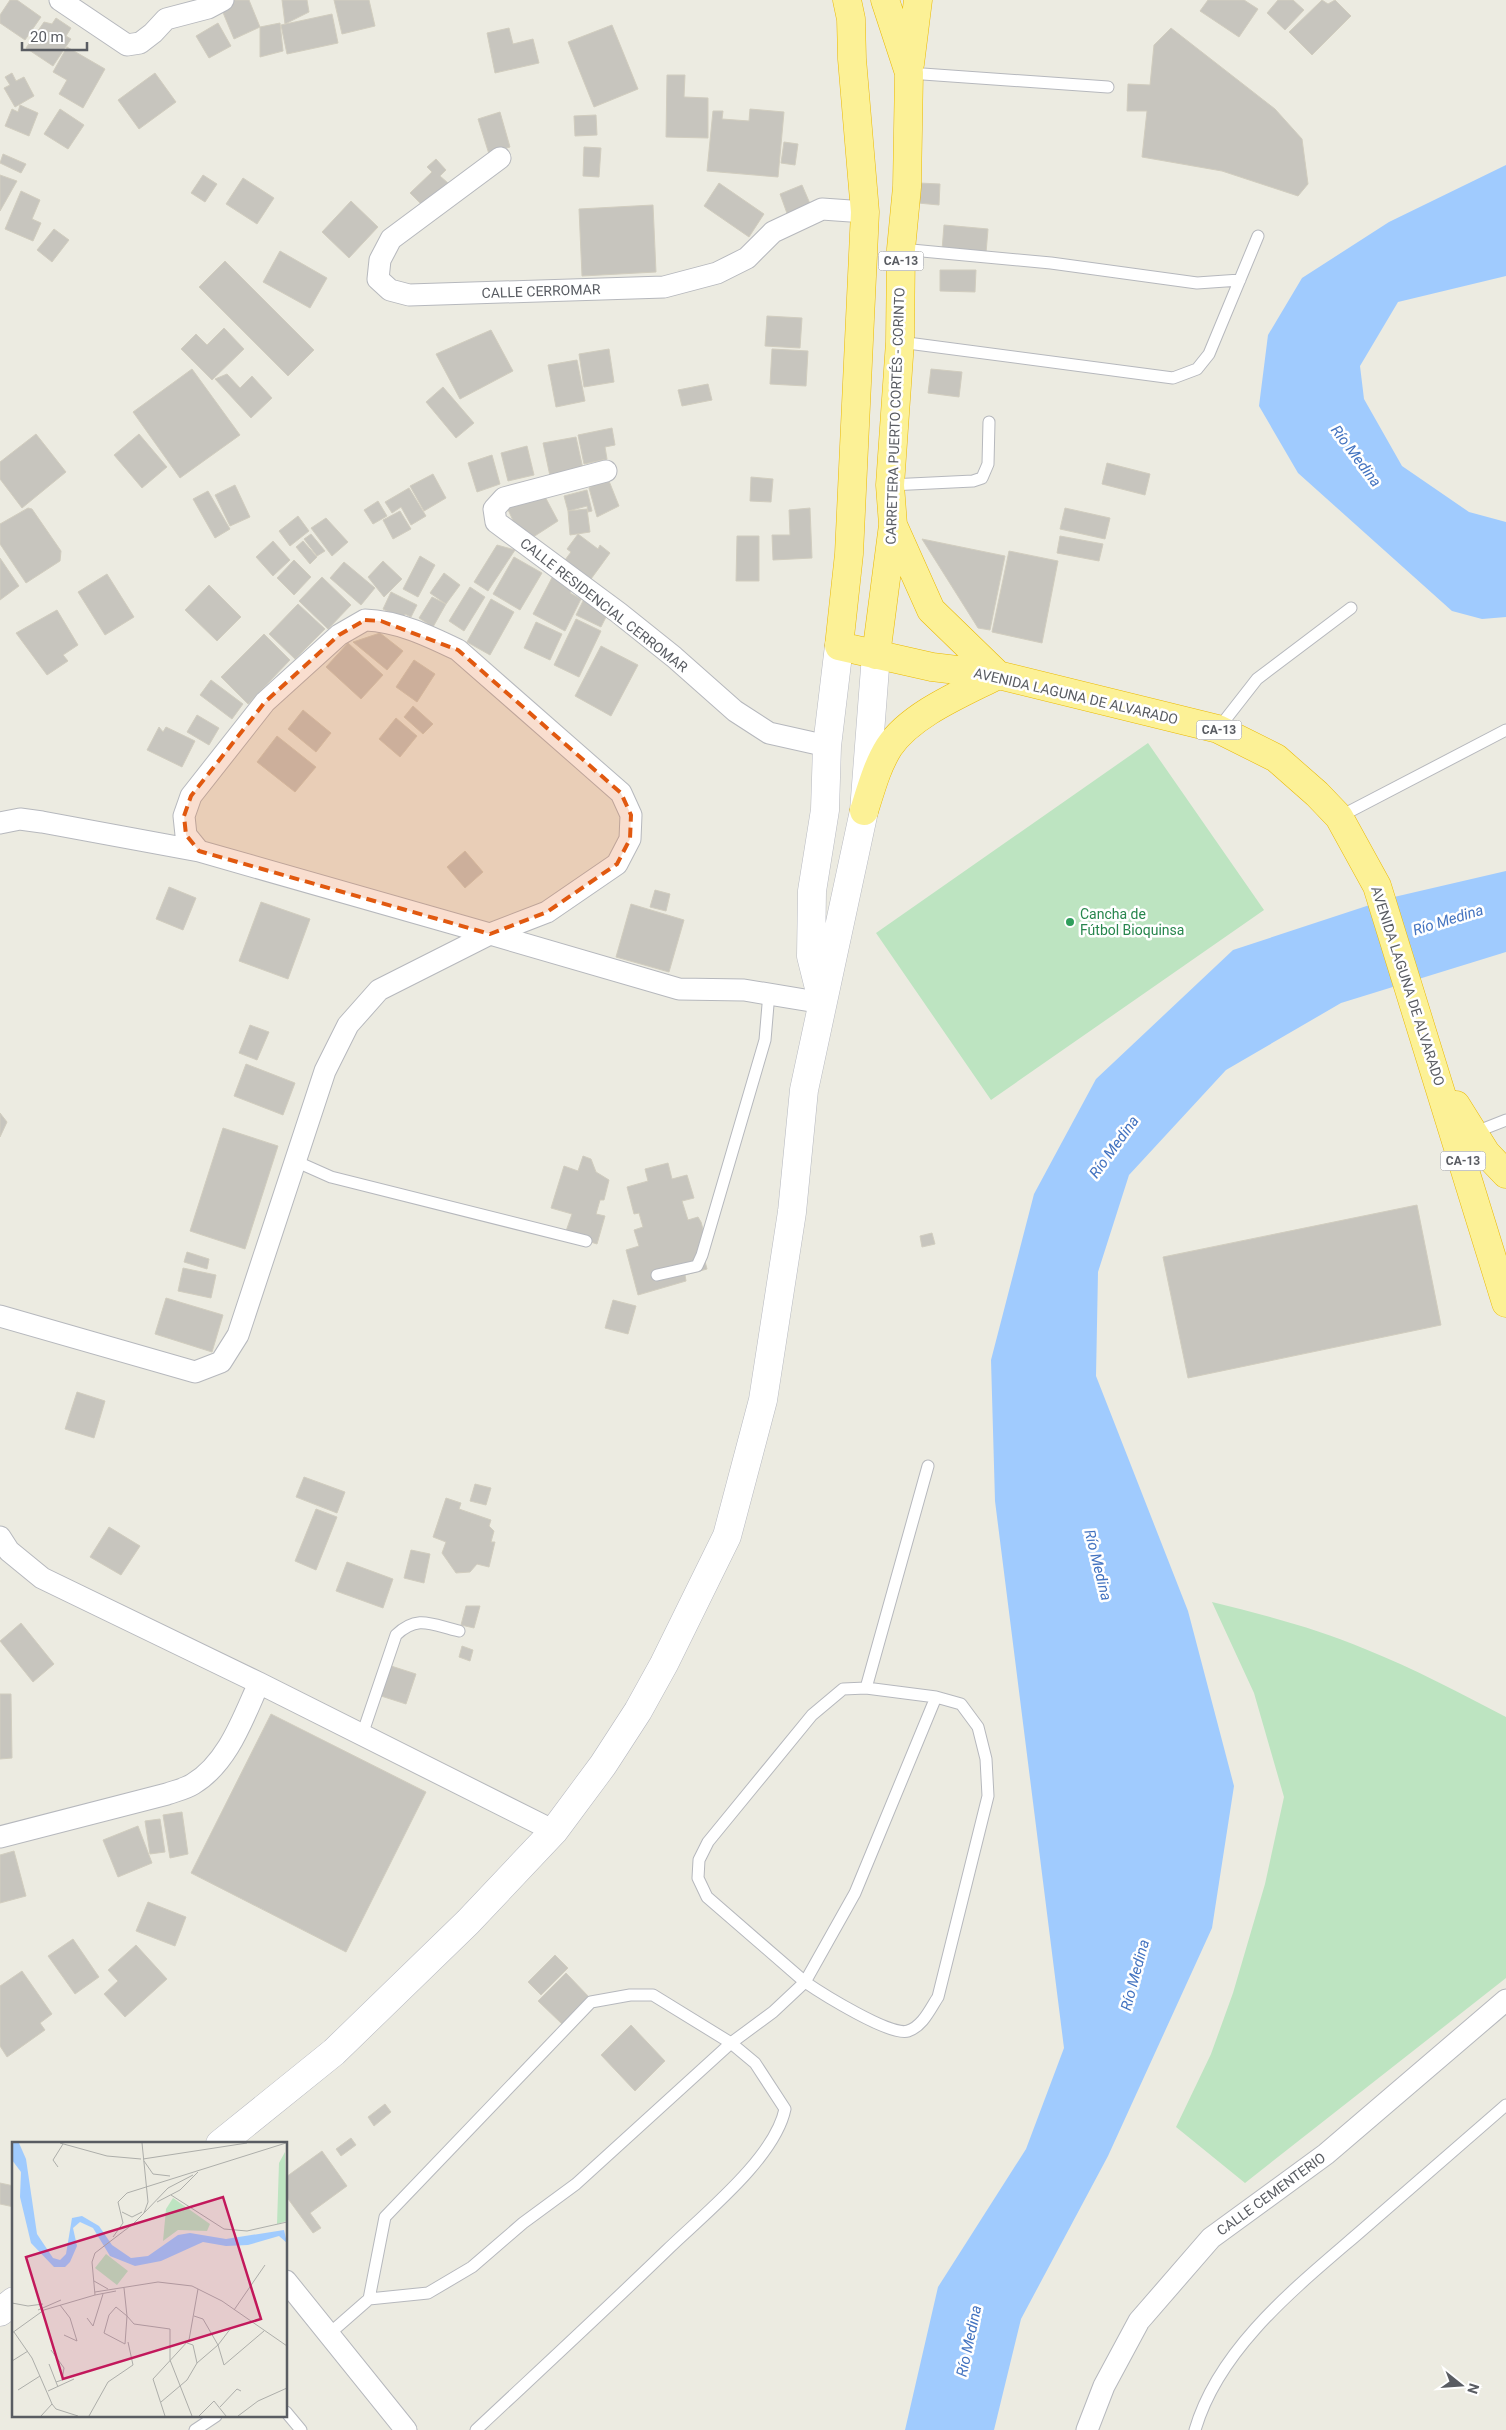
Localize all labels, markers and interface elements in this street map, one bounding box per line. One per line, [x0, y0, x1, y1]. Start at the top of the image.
scale bar [22, 20, 88, 52]
text: 20 m [30, 28, 64, 46]
road number: CA-13 [878, 252, 924, 270]
street label: CALLE CERROMAR [481, 281, 601, 301]
street label: CARRETERA PUERTO CORTÉS - CORINTO [882, 287, 907, 545]
water label: Río Medina [1327, 422, 1385, 490]
street label: CALLE RESIDENCIAL CERROMAR [517, 535, 691, 676]
street label: AVENIDA LAGUNA DE ALVARADO [972, 665, 1180, 727]
road number: CA-13 [1196, 720, 1242, 740]
street label: AVENIDA LAGUNA DE ALVARADO [1368, 884, 1448, 1088]
water label: Río Medina [1411, 901, 1485, 939]
place label: Cancha de Fútbol Bioquinsa [1080, 906, 1184, 938]
marker: Cancha de Fútbol Bioquinsa [1064, 916, 1076, 928]
water label: Río Medina [1085, 1112, 1143, 1182]
road number: CA-13 [1440, 1152, 1486, 1170]
water label: Río Medina [1080, 1528, 1116, 1603]
water label: Río Medina [1117, 1938, 1153, 2012]
inset map [12, 2142, 288, 2418]
street label: CALLE CEMENTERIO [1214, 2149, 1328, 2239]
water label: Río Medina [953, 2304, 985, 2378]
north arrow [1436, 2360, 1486, 2410]
text: N [1464, 2382, 1483, 2396]

